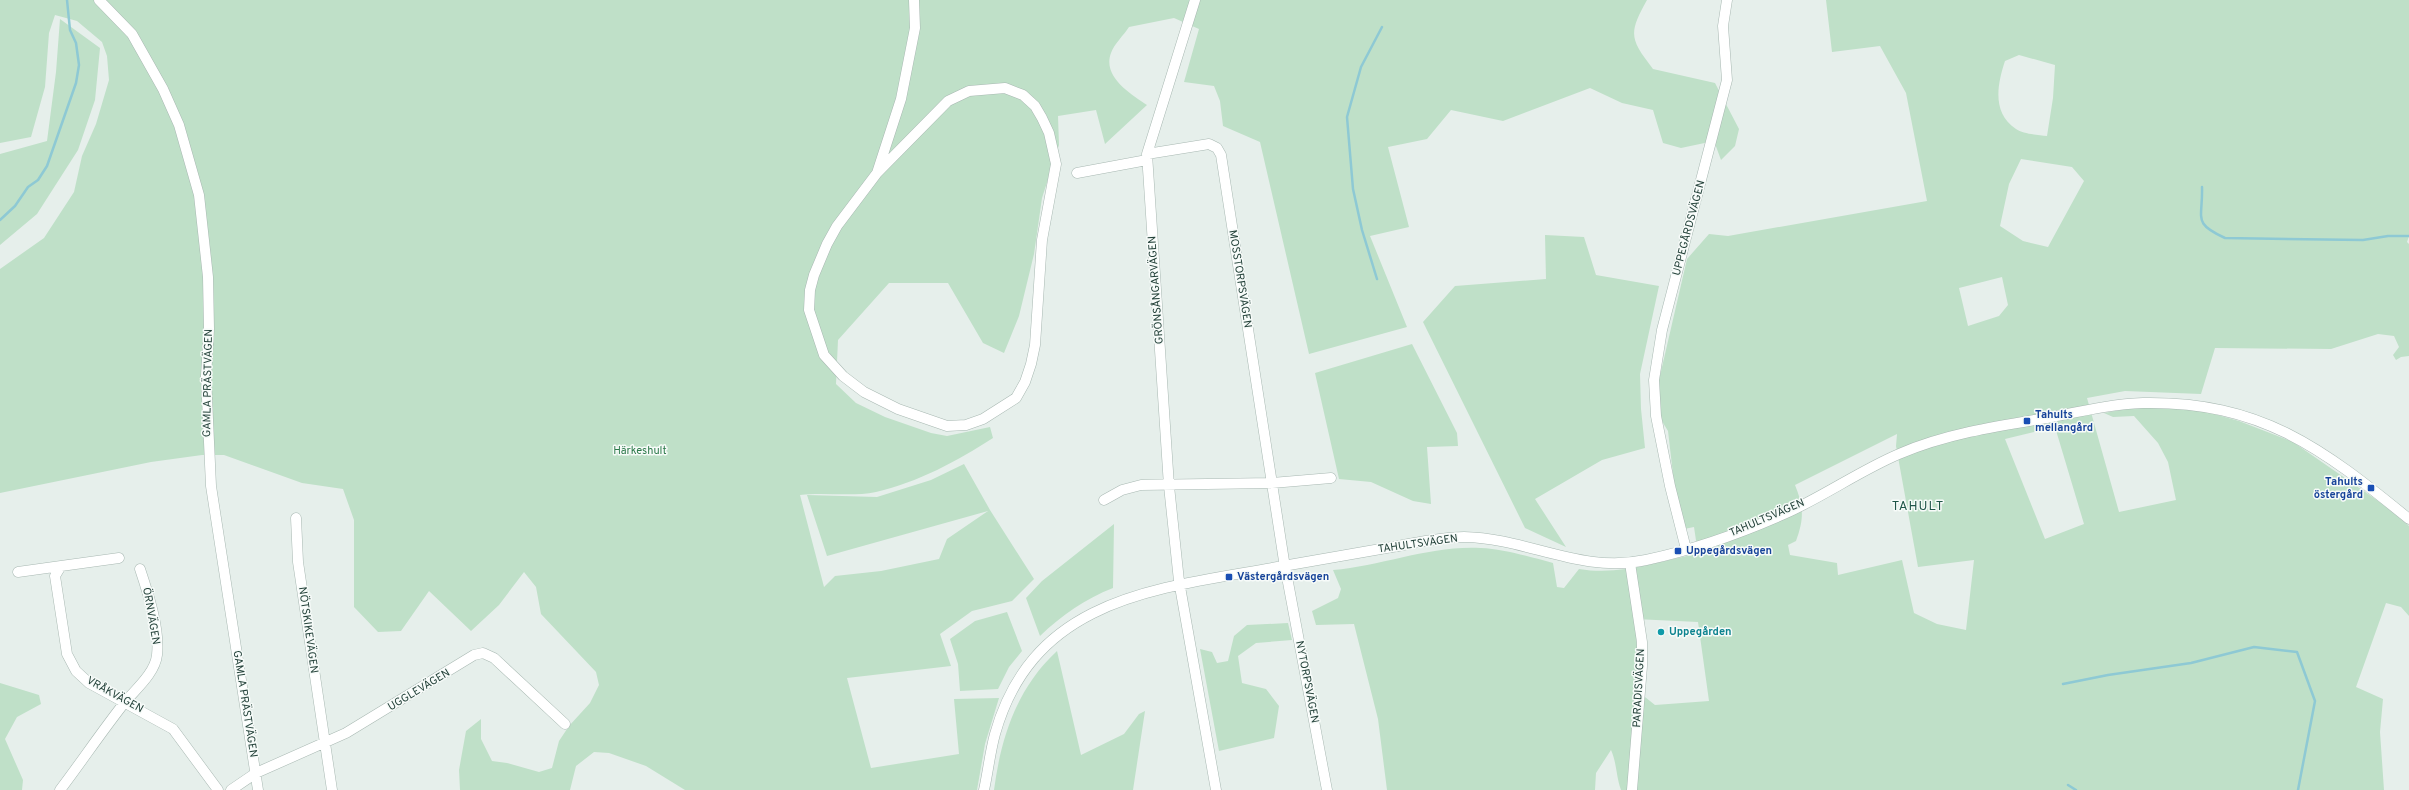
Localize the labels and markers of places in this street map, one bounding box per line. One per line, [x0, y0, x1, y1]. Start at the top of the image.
place label: Tahults mellangård [2035, 408, 2093, 435]
marker: Tahults mellangård [2022, 416, 2032, 426]
place label: Tahults östergård [2314, 475, 2363, 502]
marker: Tahults östergård [2366, 483, 2376, 493]
place label: Uppegårdsvägen [1686, 544, 1772, 558]
marker: Uppegårdsvägen [1673, 546, 1683, 556]
place label: Västergårdsvägen [1237, 570, 1329, 584]
marker: Västergårdsvägen [1224, 572, 1234, 582]
place label: Uppegården [1669, 625, 1732, 639]
marker: Uppegården [1656, 627, 1666, 637]

